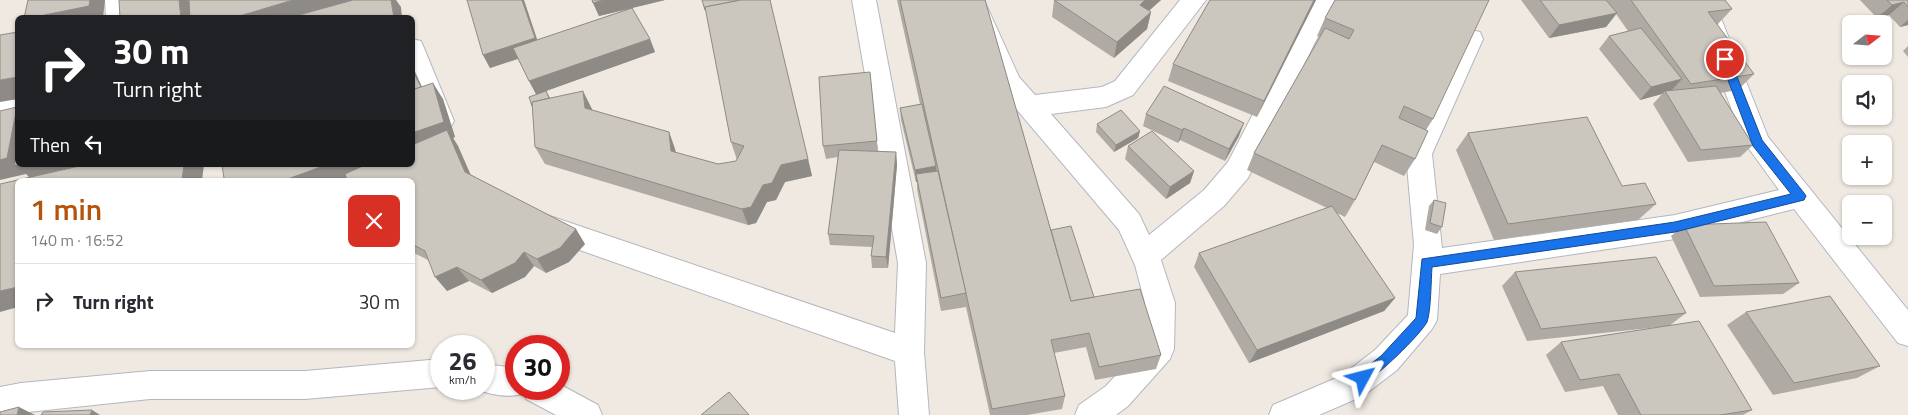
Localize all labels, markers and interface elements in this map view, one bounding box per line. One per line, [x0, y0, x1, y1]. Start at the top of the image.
north arrow [1842, 15, 1892, 65]
map controls [1842, 15, 1892, 245]
text: 30 m [113, 24, 189, 78]
icon: right [30, 35, 95, 100]
pin [1704, 38, 1746, 80]
icon: arrive [1711, 45, 1739, 73]
text: Turn right [113, 72, 202, 106]
button: sound [1842, 75, 1892, 125]
text: Then [30, 130, 70, 159]
icon: left [80, 130, 108, 158]
button: + [1842, 135, 1892, 185]
text: 1 min [30, 186, 102, 232]
button: close [348, 195, 400, 247]
button: − [1842, 195, 1892, 245]
text: 140 m · 16:52 [30, 228, 124, 252]
icon: right [30, 287, 58, 315]
text: Turn right [73, 287, 154, 316]
text: 30 m [359, 287, 400, 316]
speed limit sign: 30 [505, 335, 570, 400]
text: 26 [448, 342, 477, 380]
position arrow [1336, 351, 1388, 403]
text: km/h [449, 370, 476, 389]

